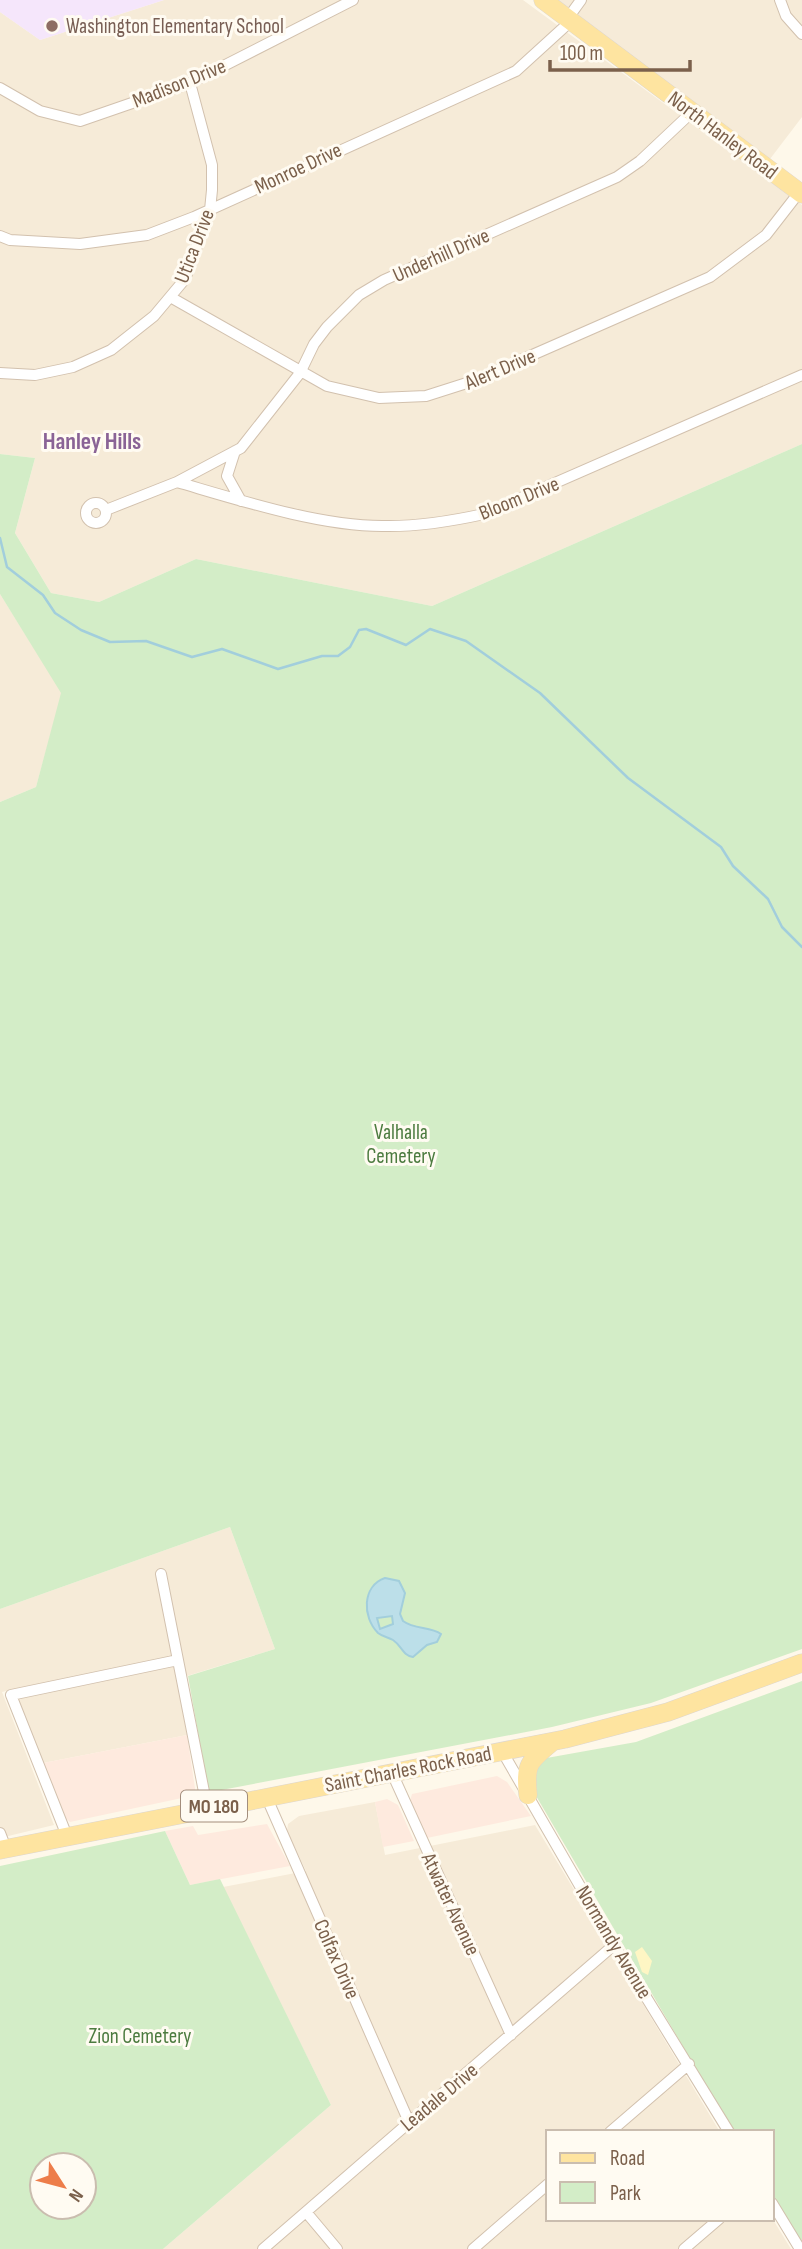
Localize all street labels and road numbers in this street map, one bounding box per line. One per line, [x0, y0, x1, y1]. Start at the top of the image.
street label: Madison Drive [129, 53, 230, 113]
street label: North Hanley Road [663, 86, 782, 185]
street label: Monroe Drive [251, 137, 346, 199]
street label: Utica Drive [169, 206, 220, 287]
street label: Underhill Drive [389, 223, 493, 288]
street label: Alert Drive [460, 343, 539, 396]
street label: Bloom Drive [475, 471, 563, 526]
street label: Saint Charles Rock Road [323, 1741, 494, 1798]
road number: MO 180 [181, 1790, 247, 1822]
street label: Atwater Avenue [415, 1848, 485, 1960]
street label: Normandy Avenue [570, 1881, 657, 2003]
street label: Colfax Drive [308, 1916, 365, 2003]
street label: Leadale Drive [396, 2058, 483, 2137]

